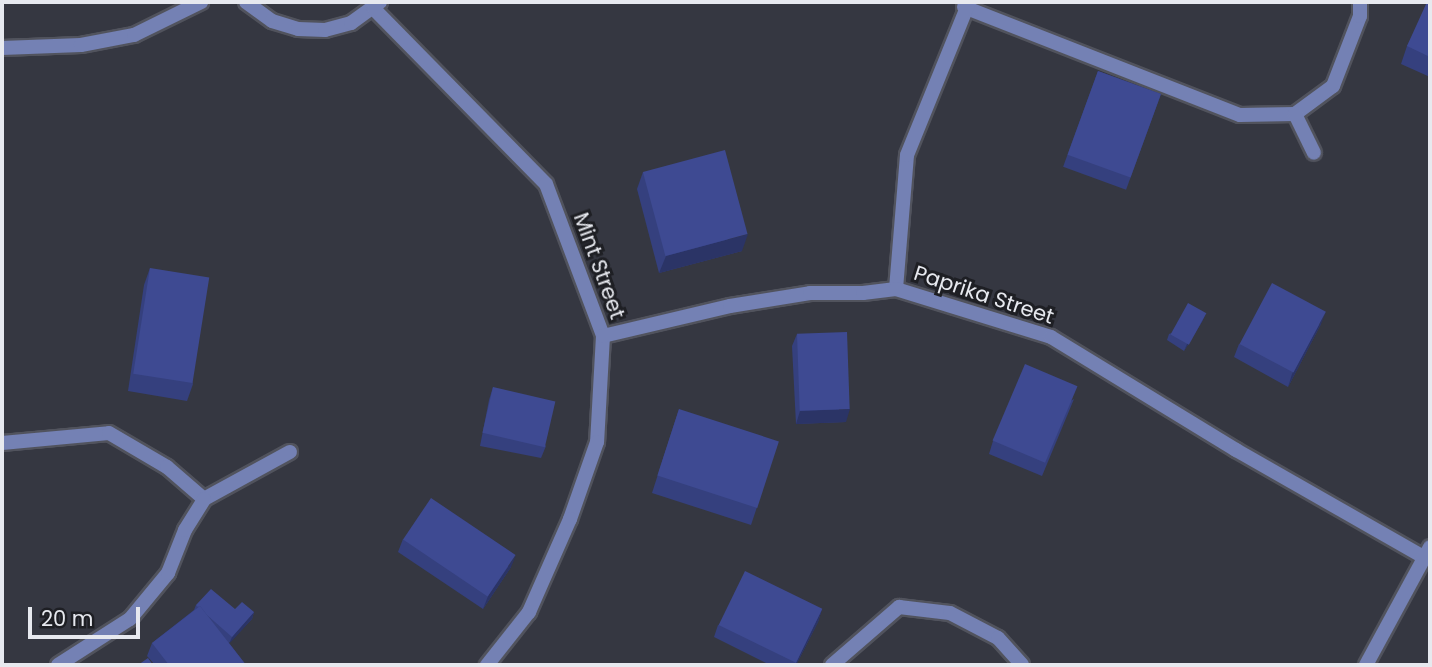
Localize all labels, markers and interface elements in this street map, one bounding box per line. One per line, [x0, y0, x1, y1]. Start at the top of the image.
street label: Mint Street [568, 209, 630, 323]
street label: Paprika Street [911, 261, 1057, 329]
scale bar [32, 594, 144, 638]
text: 20 m [41, 604, 94, 633]

